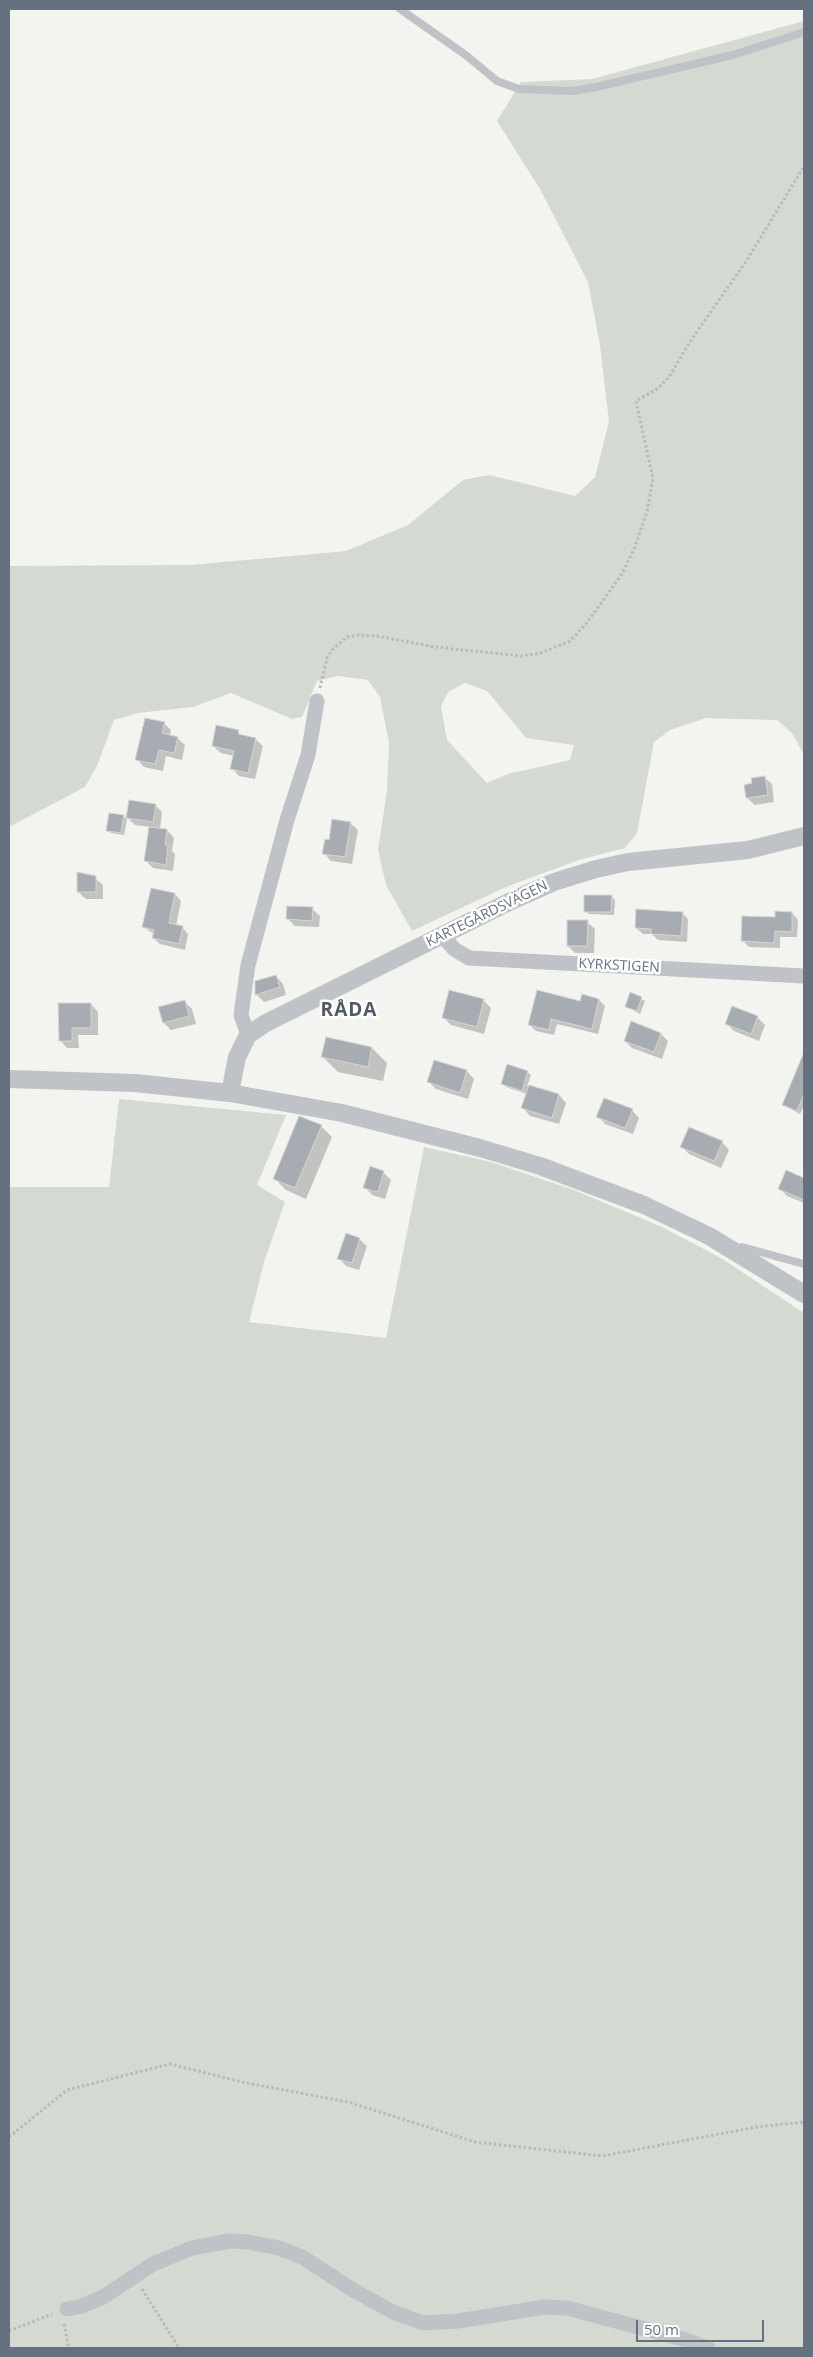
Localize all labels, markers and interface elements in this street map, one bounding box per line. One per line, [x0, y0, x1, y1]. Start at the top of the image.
street label: KARTEGÅRDSVÄGEN [424, 877, 550, 951]
street label: KYRKSTIGEN [578, 955, 660, 977]
district label: RÅDA [320, 1000, 378, 1022]
scale bar [638, 2310, 766, 2342]
text: 50 m [644, 2319, 679, 2339]

